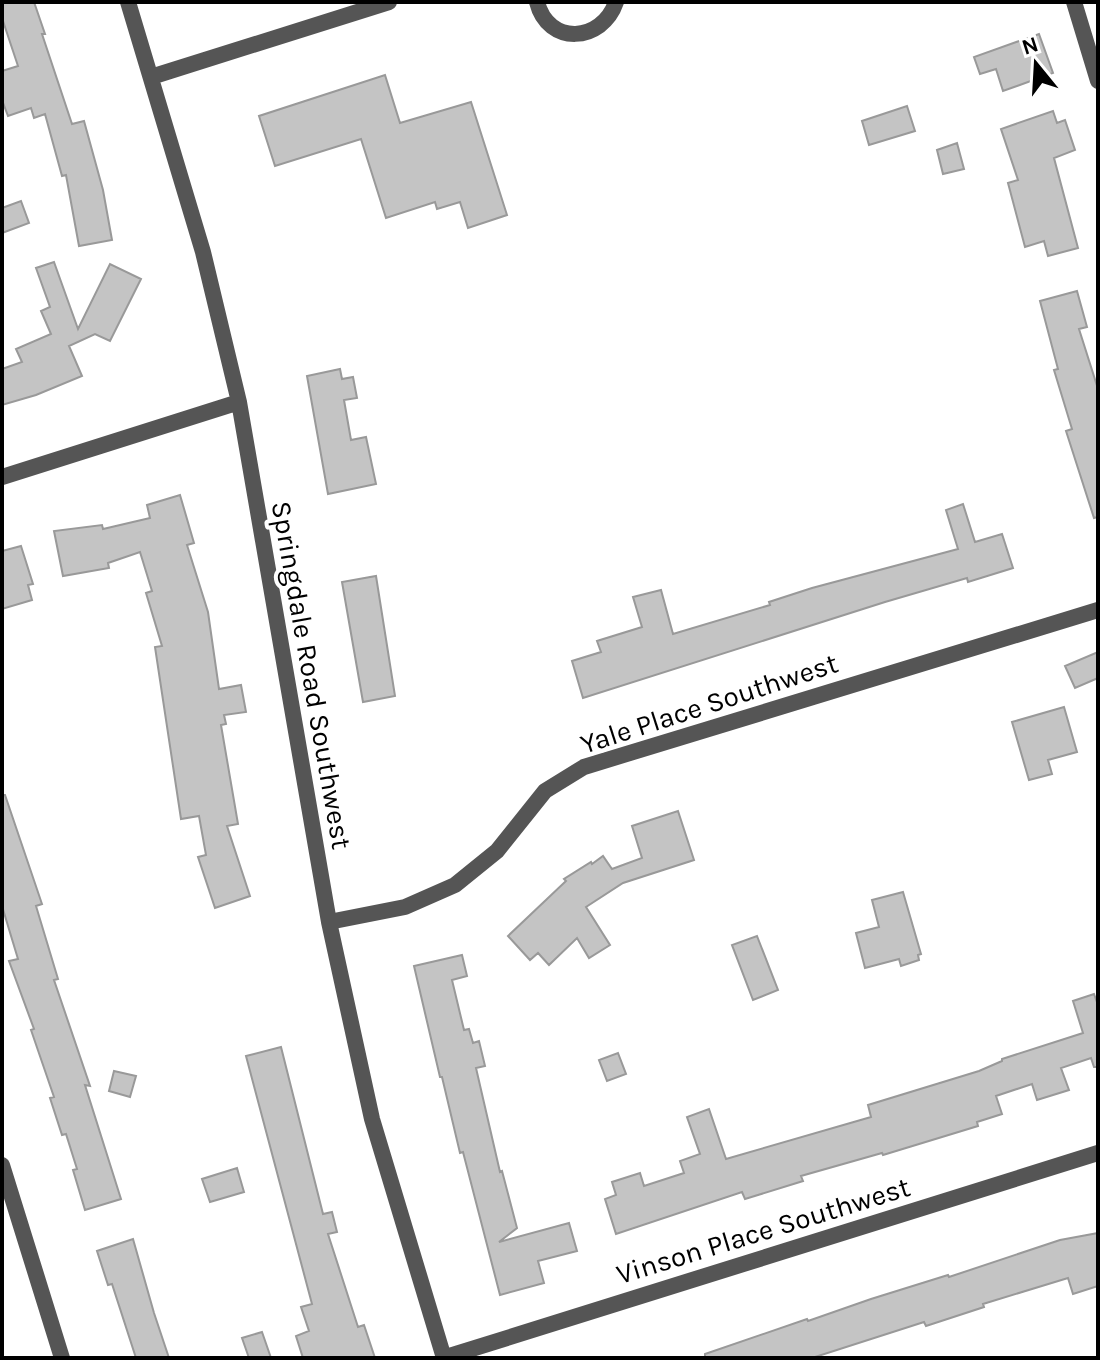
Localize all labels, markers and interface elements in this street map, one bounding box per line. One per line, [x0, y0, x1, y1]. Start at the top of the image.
north arrow [996, 24, 1076, 104]
text: N [1019, 31, 1042, 61]
street label: Springdale Road Southwest [265, 498, 358, 852]
street label: Yale Place Southwest [576, 646, 842, 761]
street label: Vinson Place Southwest [612, 1170, 914, 1291]

